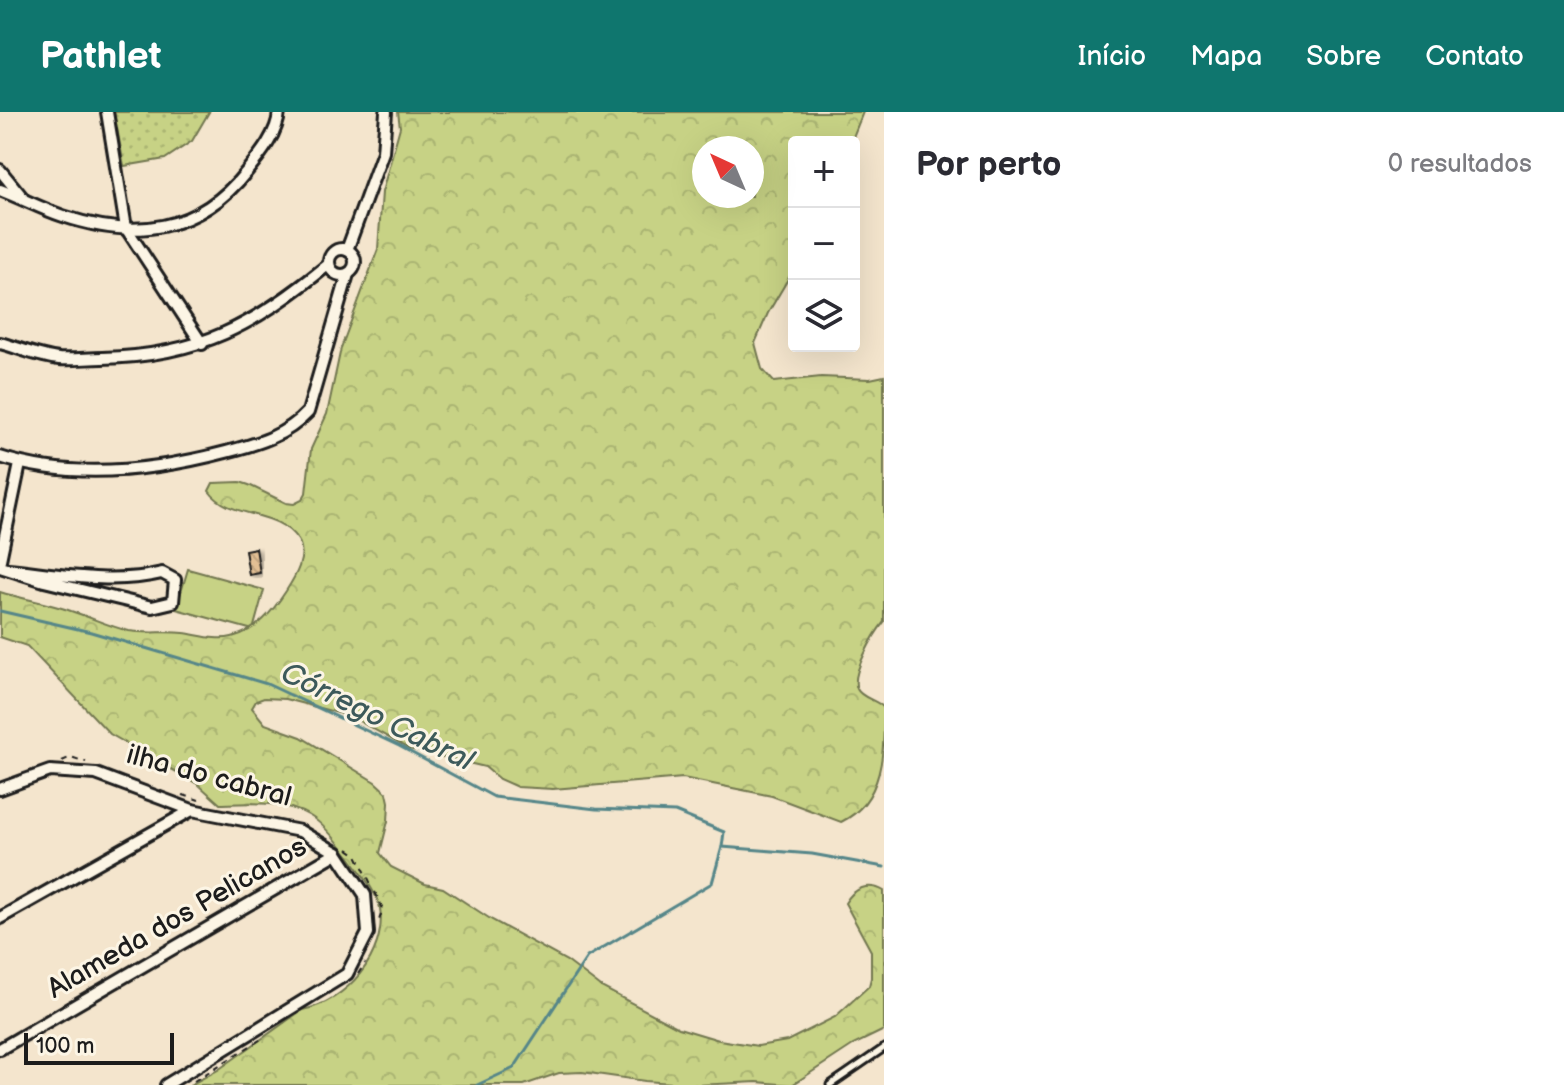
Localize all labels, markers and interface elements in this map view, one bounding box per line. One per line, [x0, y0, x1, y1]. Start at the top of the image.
text: Pathlet [40, 34, 161, 79]
text: Início [1078, 40, 1146, 73]
text: Mapa [1190, 40, 1262, 73]
text: Sobre [1306, 40, 1381, 73]
text: Contato [1425, 40, 1524, 73]
north arrow [692, 136, 764, 208]
map controls [788, 136, 860, 352]
button: + [788, 136, 860, 208]
text: Por perto [916, 144, 1061, 185]
text: 0 resultados [1388, 149, 1532, 180]
button: − [788, 208, 860, 280]
button: layers [788, 280, 860, 352]
water label: Córrego Cabral [275, 655, 480, 780]
street label: ilha do cabral [123, 738, 295, 814]
street label: Alameda dos Pelicanos [42, 830, 313, 1006]
scale bar [24, 1029, 174, 1065]
text: 100 m [36, 1033, 95, 1060]

